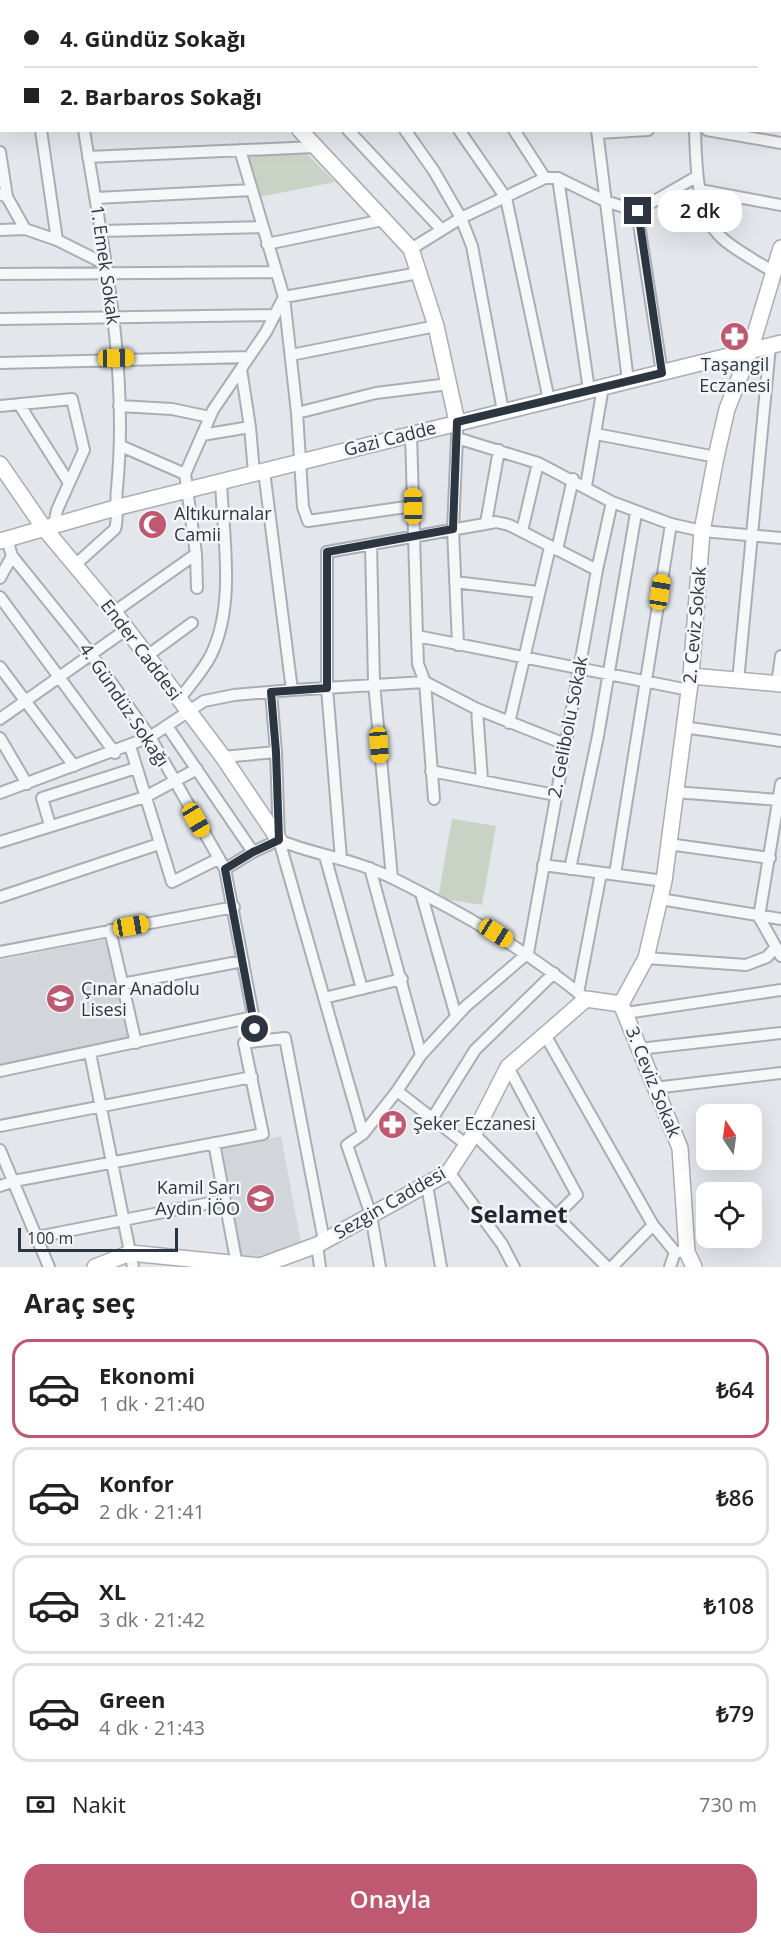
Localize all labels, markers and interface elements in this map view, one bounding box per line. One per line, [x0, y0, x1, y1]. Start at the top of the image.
text: 4. Gündüz Sokağı [60, 23, 246, 53]
text: 2. Barbaros Sokağı [60, 81, 262, 111]
callout: 2 dk [659, 190, 743, 232]
route end [624, 197, 651, 224]
text: 2 dk [680, 197, 720, 224]
street label: 1. Emek Sokak [86, 204, 126, 327]
pharmacy icon: Taşangil Eczanesi [719, 320, 751, 352]
car [98, 349, 134, 367]
place label: Taşangil Eczanesi [699, 352, 771, 397]
street label: Gazi Cadde [341, 415, 438, 461]
car [404, 488, 422, 524]
place label: Altıkurnalar Camii [174, 501, 272, 546]
mosque icon: Altıkurnalar Camii [137, 508, 169, 540]
street label: 2. Ceviz Sokak [677, 565, 711, 684]
car [648, 573, 672, 611]
street label: Ender Caddesi [96, 594, 188, 705]
street label: 4. Gündüz Sokağı [74, 638, 175, 771]
street label: 2. Gelibolu Sokak [542, 653, 593, 800]
car [368, 726, 390, 764]
car [179, 800, 213, 840]
car [112, 914, 150, 938]
car [476, 916, 516, 950]
place label: Çınar Anadolu Lisesi [81, 976, 200, 1021]
school or university icon: Çınar Anadolu Lisesi [44, 983, 76, 1015]
route start [241, 1015, 268, 1042]
street label: 3. Ceviz Sokak [621, 1023, 687, 1141]
north arrow [696, 1104, 762, 1170]
map controls [696, 1104, 762, 1248]
pharmacy icon: Şeker Eczanesi [376, 1108, 408, 1140]
place label: Şeker Eczanesi [413, 1111, 536, 1135]
street label: Sezgin Caddesi [329, 1160, 450, 1244]
place label: Kamil Sarı Aydın İÖO [155, 1175, 240, 1220]
school or university icon: Kamil Sarı Aydın İÖO [245, 1182, 277, 1214]
button: locate [696, 1182, 762, 1248]
district label: Selamet [470, 1197, 568, 1230]
scale bar [18, 1225, 178, 1252]
text: 100 m [27, 1227, 73, 1249]
text: Araç seç [24, 1284, 135, 1321]
text: Ekonomi [99, 1360, 195, 1390]
icon: car [27, 1362, 81, 1416]
text: ₺64 [716, 1374, 754, 1404]
text: 1 dk · 21:40 [99, 1390, 205, 1417]
text: Konfor [99, 1468, 174, 1498]
icon: car [27, 1470, 81, 1524]
text: ₺86 [716, 1482, 754, 1512]
text: 2 dk · 21:41 [99, 1498, 205, 1525]
text: XL [99, 1576, 126, 1606]
icon: car [27, 1578, 81, 1632]
text: ₺108 [704, 1590, 754, 1620]
text: 3 dk · 21:42 [99, 1606, 205, 1633]
text: Green [99, 1684, 165, 1714]
icon: car [27, 1686, 81, 1740]
text: ₺79 [716, 1698, 754, 1728]
text: 4 dk · 21:43 [99, 1714, 205, 1741]
icon: cash [24, 1788, 57, 1821]
text: Nakit [72, 1789, 126, 1819]
text: 730 m [699, 1791, 757, 1818]
button: Onayla [24, 1864, 757, 1933]

